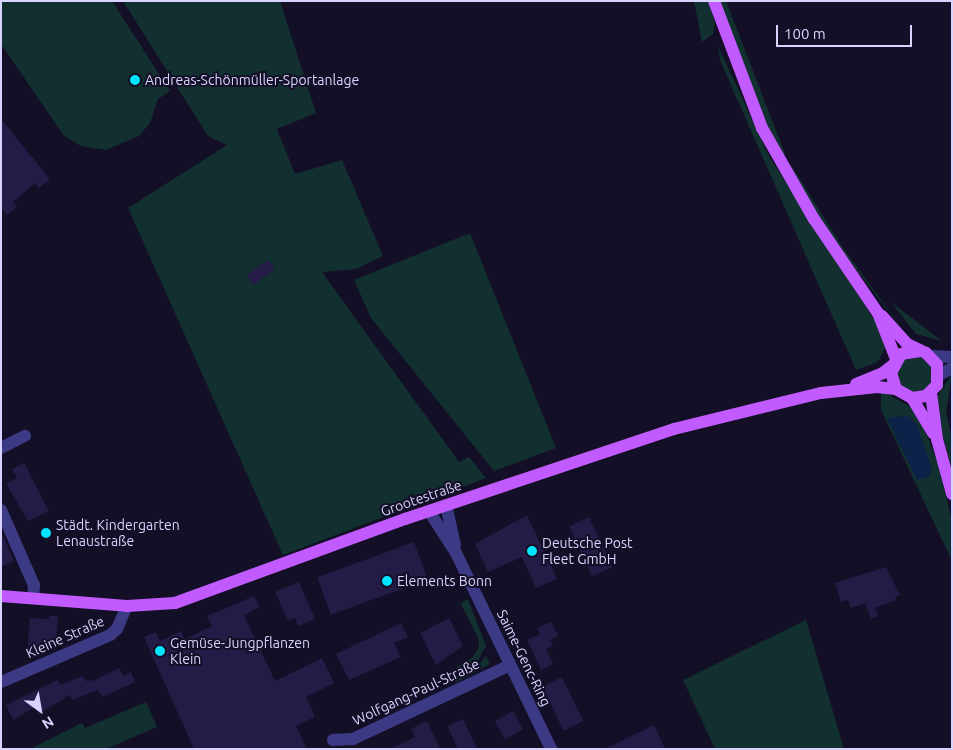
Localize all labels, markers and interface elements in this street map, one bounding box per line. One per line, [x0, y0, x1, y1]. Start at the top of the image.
scale bar [778, 15, 914, 47]
text: 100 m [784, 25, 826, 42]
place label: Andreas-Schönmüller-Sportanlage [145, 72, 359, 88]
marker: Andreas-Schönmüller-Sportanlage [129, 74, 141, 86]
street label: Grootestraße [378, 476, 464, 520]
place label: Städt. Kindergarten Lenaustraße [56, 517, 180, 550]
marker: Städt. Kindergarten Lenaustraße [40, 527, 52, 539]
place label: Deutsche Post Fleet GmbH [542, 535, 633, 568]
marker: Deutsche Post Fleet GmbH [526, 545, 538, 557]
place label: Elements Bonn [397, 573, 492, 589]
marker: Elements Bonn [381, 575, 393, 587]
street label: Saime-Genc-Ring [493, 607, 555, 709]
street label: Kleine Straße [23, 612, 107, 662]
place label: Gemüse-Jungpflanzen Klein [170, 635, 310, 668]
marker: Gemüse-Jungpflanzen Klein [154, 645, 166, 657]
street label: Wolfgang-Paul-Straße [350, 655, 482, 729]
north arrow [15, 685, 65, 735]
text: N [39, 713, 57, 732]

